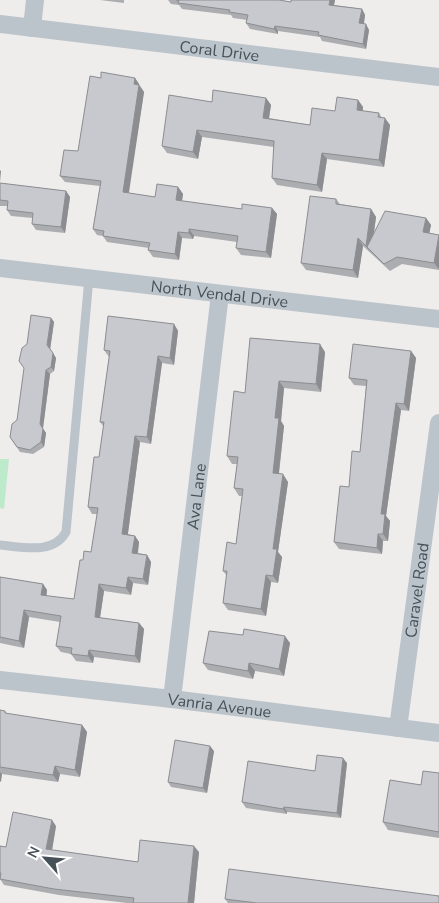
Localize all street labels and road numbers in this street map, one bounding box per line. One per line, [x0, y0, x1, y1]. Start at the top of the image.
street label: Coral Drive [178, 36, 260, 67]
street label: North Vendal Drive [150, 276, 289, 313]
street label: Ava Lane [182, 462, 212, 531]
street label: Caravel Road [400, 541, 435, 639]
street label: Vanria Avenue [165, 688, 273, 724]

